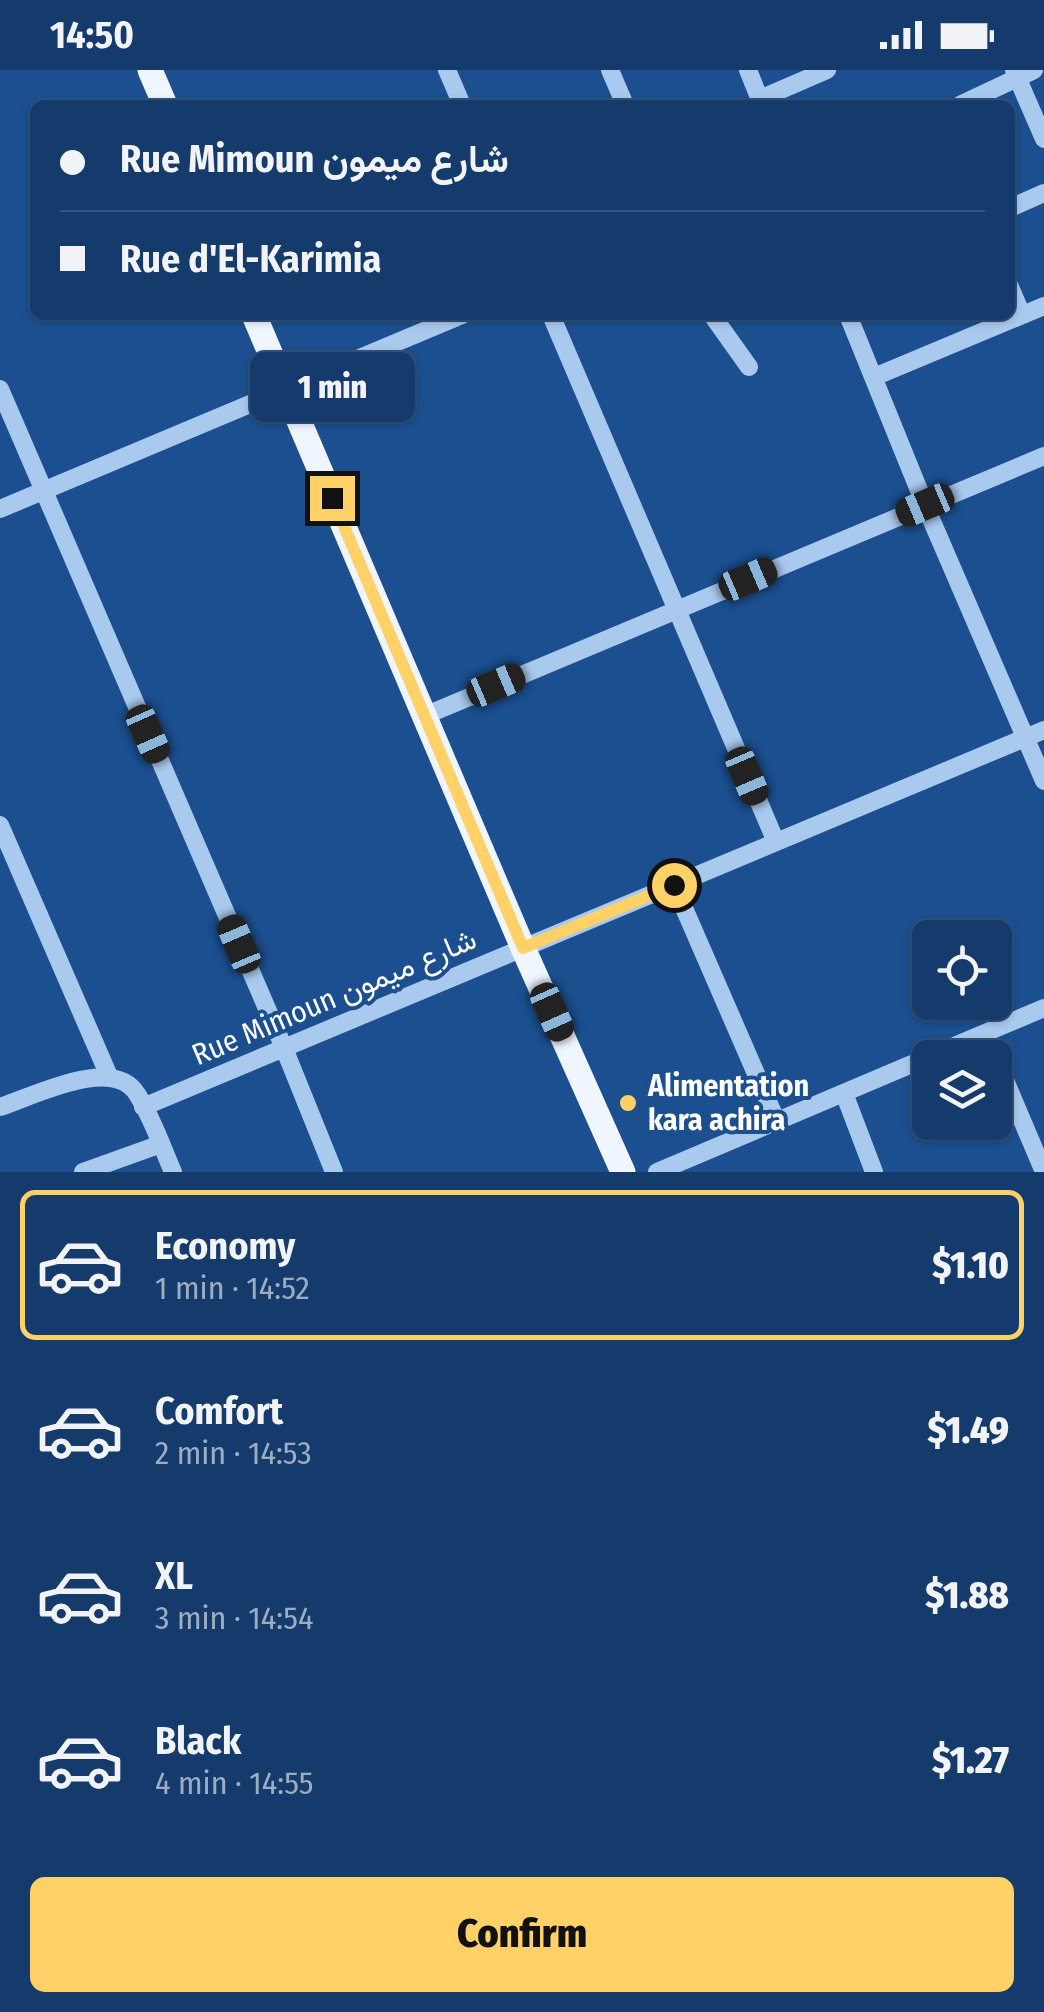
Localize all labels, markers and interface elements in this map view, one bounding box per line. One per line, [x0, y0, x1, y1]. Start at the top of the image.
text: 14:50 [50, 12, 134, 58]
text: Rue Mimoun شارع ميمون [120, 136, 509, 182]
text: Rue d'El-Karimia [120, 236, 381, 282]
callout: 1 min [250, 353, 414, 423]
text: 1 min [298, 368, 367, 406]
route end [310, 476, 355, 521]
car [892, 479, 958, 531]
car [715, 553, 781, 605]
car [463, 659, 529, 711]
car [122, 700, 174, 768]
car [721, 743, 773, 809]
route start [652, 863, 697, 908]
car [213, 911, 265, 977]
map controls [912, 920, 1012, 1140]
button: locate [912, 920, 1012, 1020]
street label: Rue Mimoun شارع ميمون [186, 921, 482, 1075]
car [526, 978, 578, 1046]
button: layers [912, 1040, 1012, 1140]
place label: Alimentation kara achira [647, 1068, 809, 1138]
marker: Alimentation kara achira [617, 1092, 639, 1114]
icon: car [35, 1220, 125, 1310]
text: Economy [155, 1223, 295, 1269]
text: $1.10 [932, 1242, 1009, 1288]
text: 1 min · 14:52 [155, 1269, 310, 1307]
icon: car [35, 1385, 125, 1475]
text: Comfort [155, 1388, 283, 1434]
text: $1.49 [927, 1407, 1009, 1453]
text: 2 min · 14:53 [155, 1434, 312, 1472]
icon: car [35, 1550, 125, 1640]
text: XL [155, 1553, 193, 1599]
text: $1.88 [925, 1572, 1009, 1618]
text: 3 min · 14:54 [155, 1599, 313, 1637]
icon: car [35, 1715, 125, 1805]
text: Black [155, 1718, 241, 1764]
text: $1.27 [932, 1737, 1009, 1783]
text: 4 min · 14:55 [155, 1764, 313, 1802]
button: Confirm [30, 1877, 1014, 1992]

